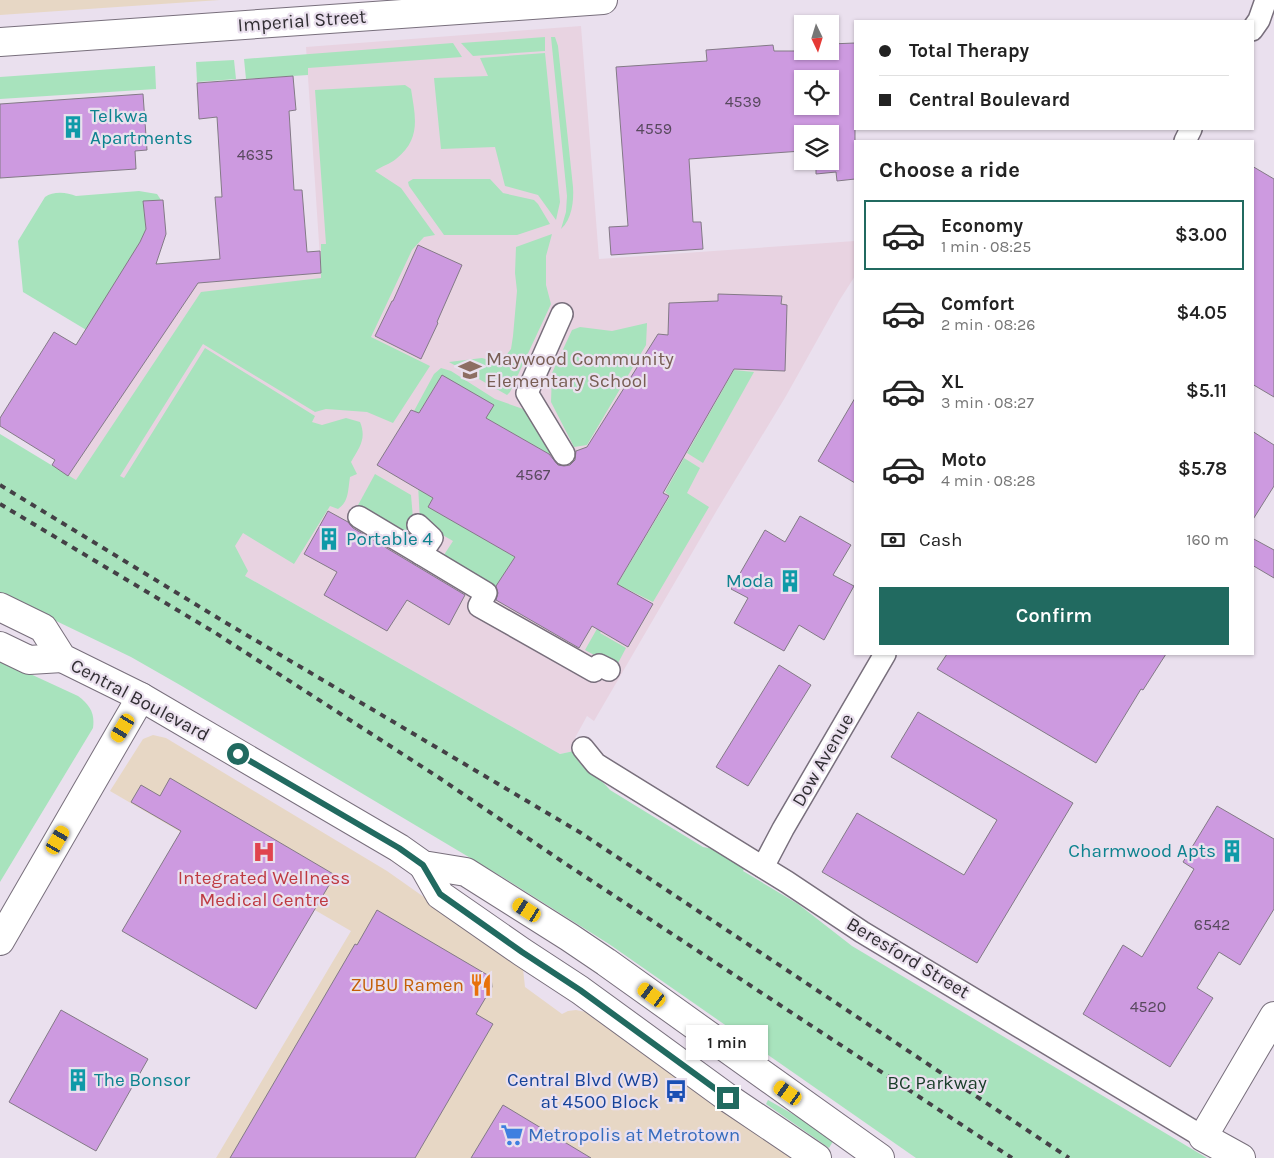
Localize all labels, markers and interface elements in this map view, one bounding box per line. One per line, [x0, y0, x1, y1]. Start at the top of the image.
street label: Imperial Street [237, 6, 367, 36]
north arrow [794, 15, 839, 60]
map controls [794, 15, 839, 170]
text: Total Therapy [909, 40, 1029, 62]
button: locate [794, 70, 839, 115]
text: Central Boulevard [909, 89, 1071, 111]
house number: 4539 [725, 92, 761, 111]
place label: Telkwa Apartments [90, 105, 193, 149]
building icon: Telkwa Apartments [60, 114, 86, 140]
house number: 4559 [636, 119, 672, 138]
button: layers [794, 125, 839, 170]
house number: 4635 [237, 145, 273, 164]
text: Choose a ride [879, 157, 1020, 183]
icon: car [881, 213, 926, 258]
text: Economy [941, 215, 1023, 237]
text: $3.00 [1175, 224, 1227, 246]
text: 1 min · 08:25 [941, 237, 1031, 256]
icon: car [881, 291, 926, 336]
text: Comfort [941, 293, 1015, 315]
text: $4.05 [1176, 302, 1227, 324]
text: 2 min · 08:26 [941, 315, 1035, 334]
place label: Maywood Community Elementary School [486, 348, 674, 392]
school or university icon: Maywood Community Elementary School [457, 357, 483, 383]
icon: car [881, 369, 926, 414]
text: XL [941, 371, 963, 393]
text: $5.11 [1186, 380, 1227, 402]
text: 3 min · 08:27 [941, 393, 1034, 412]
icon: car [881, 447, 926, 492]
text: Moto [941, 449, 987, 471]
text: $5.78 [1178, 458, 1227, 480]
house number: 4567 [516, 465, 551, 484]
text: 4 min · 08:28 [941, 471, 1036, 490]
building icon: Portable 4 [316, 526, 342, 552]
icon: cash [879, 526, 907, 554]
place label: Portable 4 [346, 528, 433, 550]
text: Cash [919, 529, 963, 551]
text: 160 m [1186, 530, 1229, 549]
building icon: Moda [777, 568, 803, 594]
place label: Moda [726, 570, 774, 592]
button: Confirm [879, 587, 1229, 645]
street label: Central Boulevard [67, 654, 213, 746]
street label: Dow Avenue [788, 710, 858, 810]
car [108, 711, 137, 745]
route start [227, 743, 249, 765]
car [44, 823, 71, 857]
building icon: Charmwood Apts [1219, 838, 1245, 864]
hospital icon: Integrated Wellness Medical Centre [251, 839, 277, 865]
place label: Charmwood Apts [1068, 840, 1216, 862]
place label: Integrated Wellness Medical Centre [178, 867, 350, 911]
car [510, 896, 543, 924]
street label: Beresford Street [843, 913, 973, 1003]
house number: 6542 [1194, 915, 1230, 934]
restaurant icon: ZUBU Ramen [468, 972, 494, 998]
place label: ZUBU Ramen [351, 974, 464, 996]
car [635, 980, 668, 1010]
house number: 4520 [1130, 997, 1166, 1016]
callout: 1 min [687, 1026, 769, 1060]
text: 1 min [707, 1033, 747, 1052]
building icon: The Bonsor [65, 1067, 91, 1093]
place label: The Bonsor [94, 1069, 190, 1091]
place label: Central Blvd (WB) at 4500 Block [507, 1069, 659, 1113]
park label: BC Parkway [887, 1072, 987, 1094]
bus stop icon: Central Blvd (WB) at 4500 Block [663, 1078, 689, 1104]
car [771, 1078, 804, 1108]
route end [717, 1087, 739, 1109]
supermarket icon: Metropolis at Metrotown [499, 1122, 525, 1148]
place label: Metropolis at Metrotown [528, 1124, 740, 1146]

